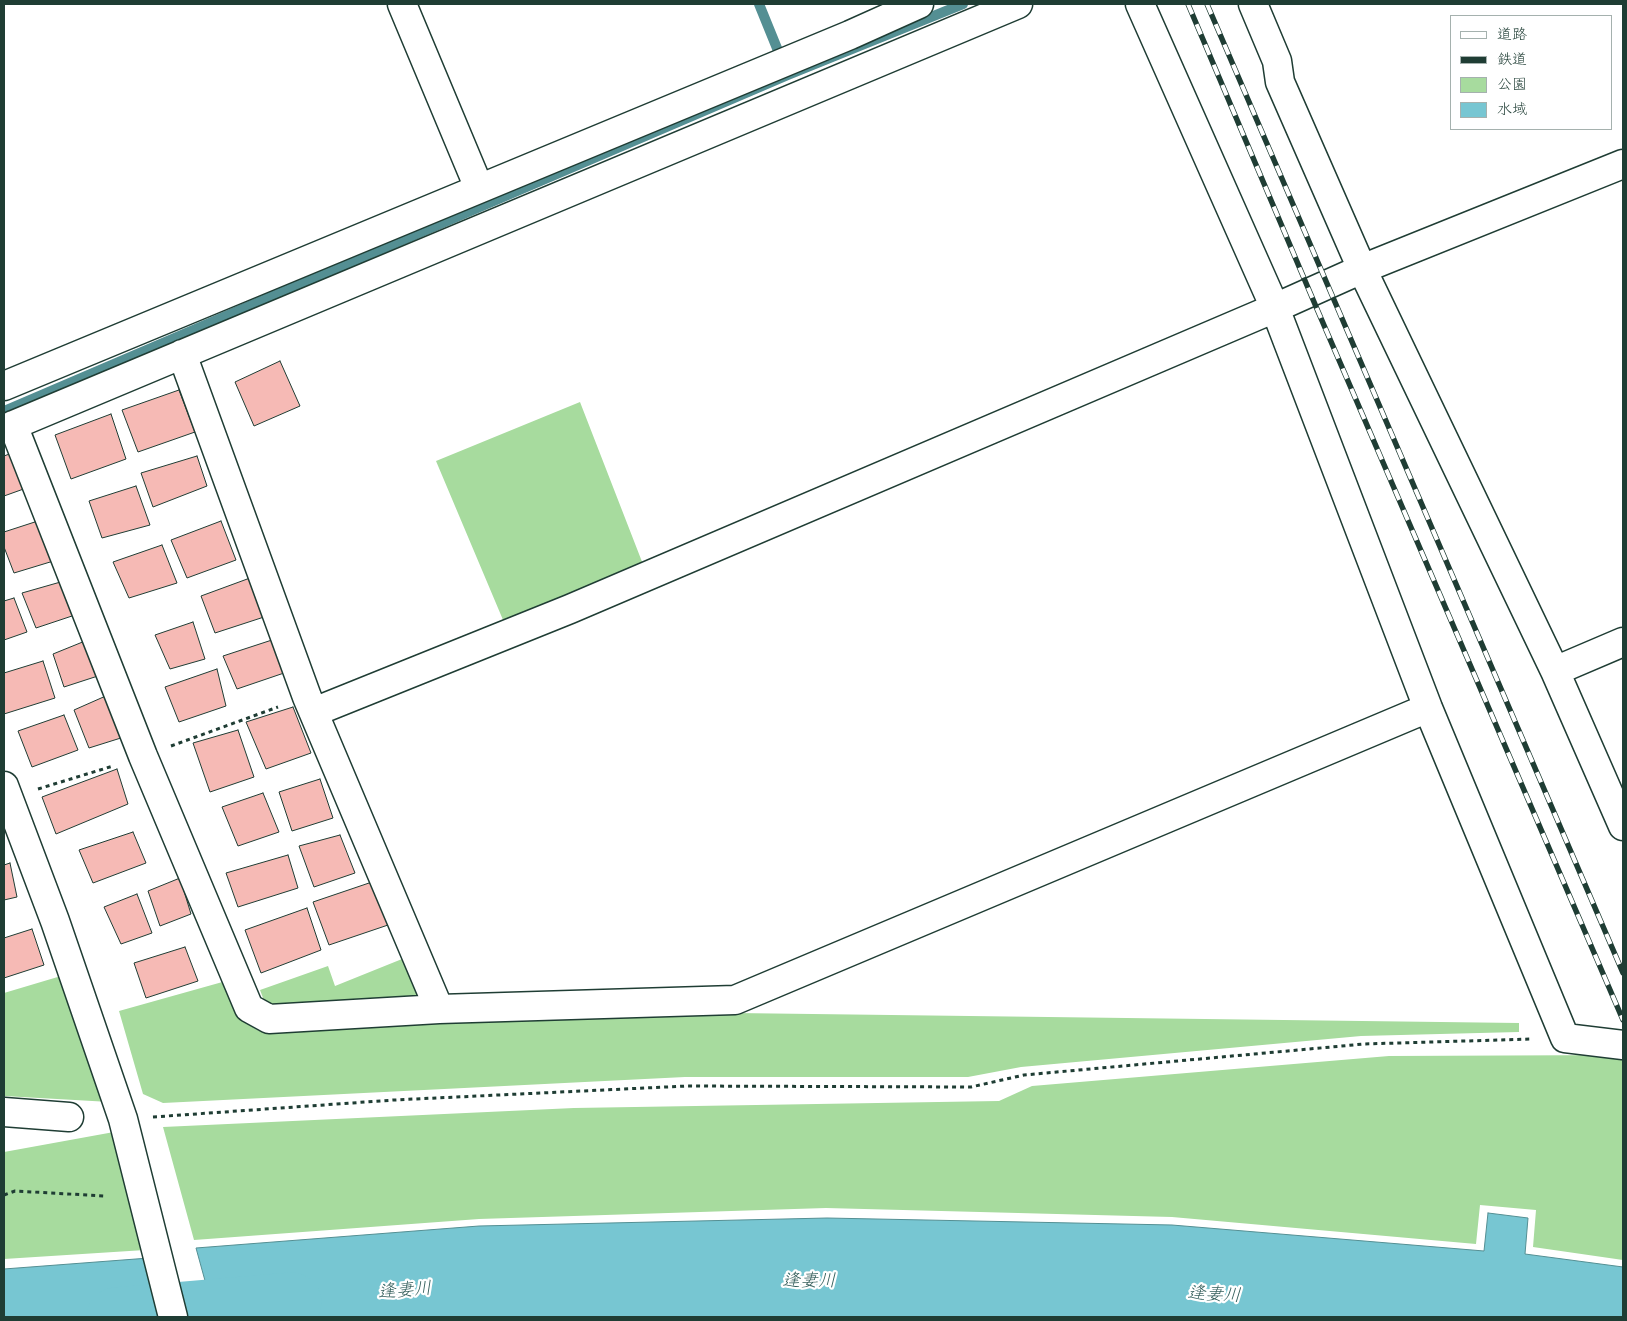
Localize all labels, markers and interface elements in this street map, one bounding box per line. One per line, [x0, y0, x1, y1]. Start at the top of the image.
legend [1450, 15, 1612, 130]
text: 道路 [1497, 25, 1527, 47]
text: 鉄道 [1497, 50, 1527, 72]
text: 公園 [1497, 75, 1527, 97]
text: 水域 [1497, 100, 1527, 122]
water label: 逢妻川 [782, 1273, 836, 1295]
water label: 逢妻川 [377, 1280, 433, 1306]
water label: 逢妻川 [1186, 1285, 1242, 1309]

